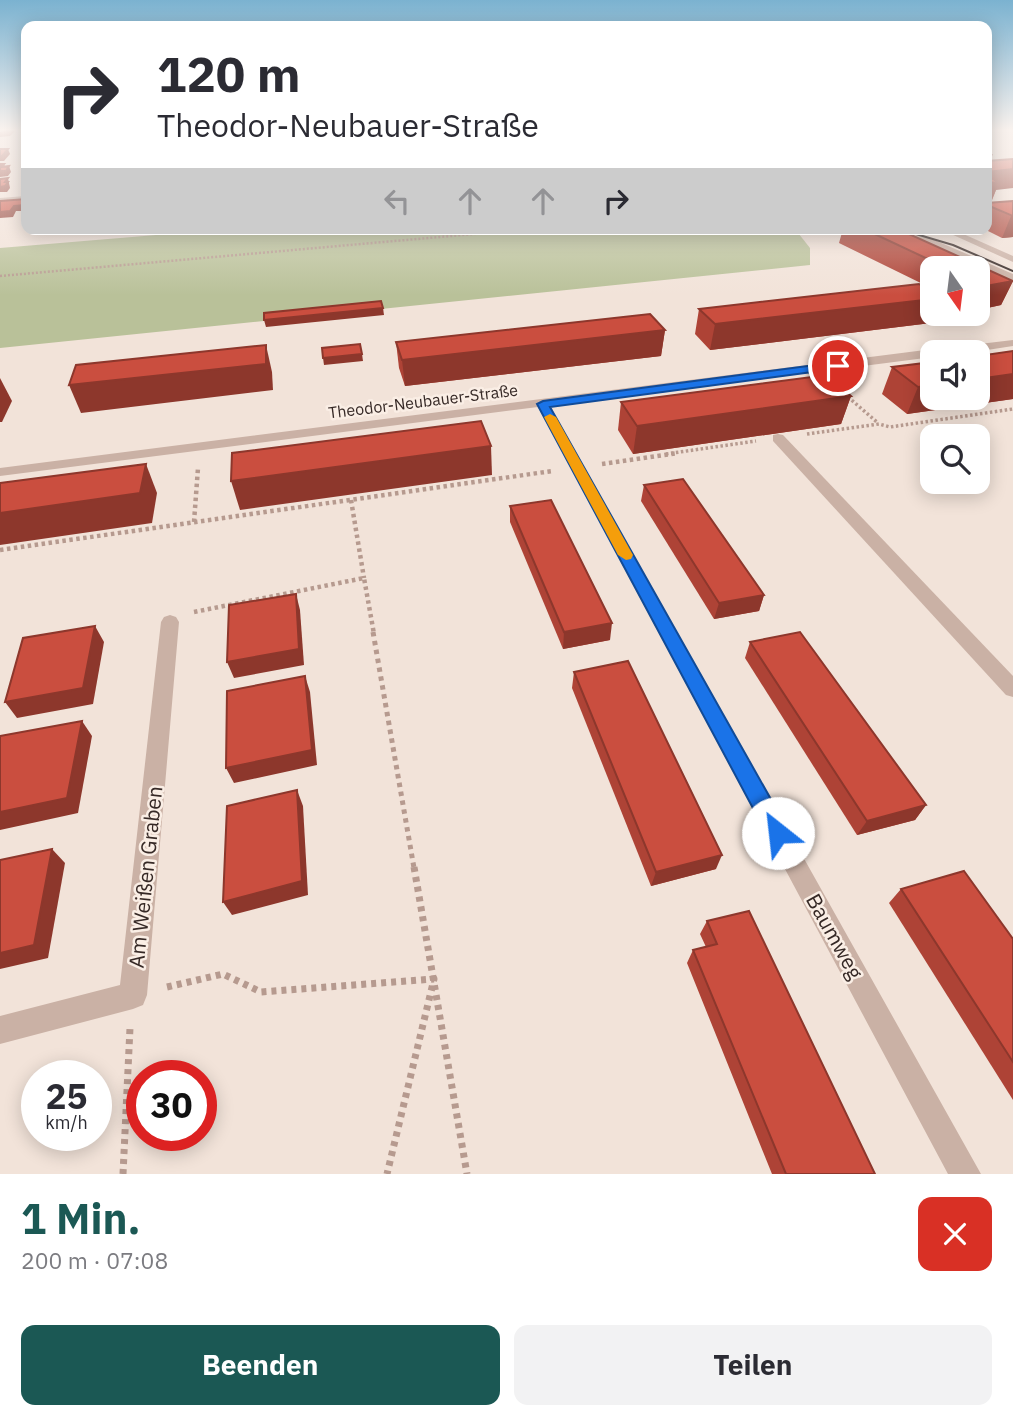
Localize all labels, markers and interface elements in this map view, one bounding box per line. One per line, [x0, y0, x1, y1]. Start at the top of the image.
text: 120 m [157, 42, 301, 105]
icon: right [42, 49, 133, 140]
text: Theodor-Neubauer-Straße [157, 104, 539, 146]
icon: left [378, 182, 416, 220]
icon: ahead [451, 182, 489, 220]
icon: ahead [524, 182, 562, 220]
icon: right [597, 182, 635, 220]
north arrow [920, 256, 990, 326]
map controls [920, 256, 990, 494]
pin [808, 336, 868, 396]
button: sound [920, 340, 990, 410]
icon: arrive [819, 347, 857, 385]
street label: Theodor-Neubauer-Straße [327, 379, 519, 423]
button: search [920, 424, 990, 494]
street label: Am Weißen Graben [122, 785, 168, 969]
position arrow [741, 796, 815, 870]
street label: Baumweg [800, 888, 870, 984]
speed limit sign: 30 [126, 1060, 217, 1151]
text: 25 [45, 1073, 88, 1119]
text: km/h [45, 1111, 88, 1134]
text: 1 Min. [21, 1191, 141, 1246]
button: close [918, 1197, 992, 1271]
text: 200 m · 07:08 [21, 1245, 168, 1275]
button: Beenden [21, 1325, 500, 1405]
button: Teilen [514, 1325, 992, 1405]

